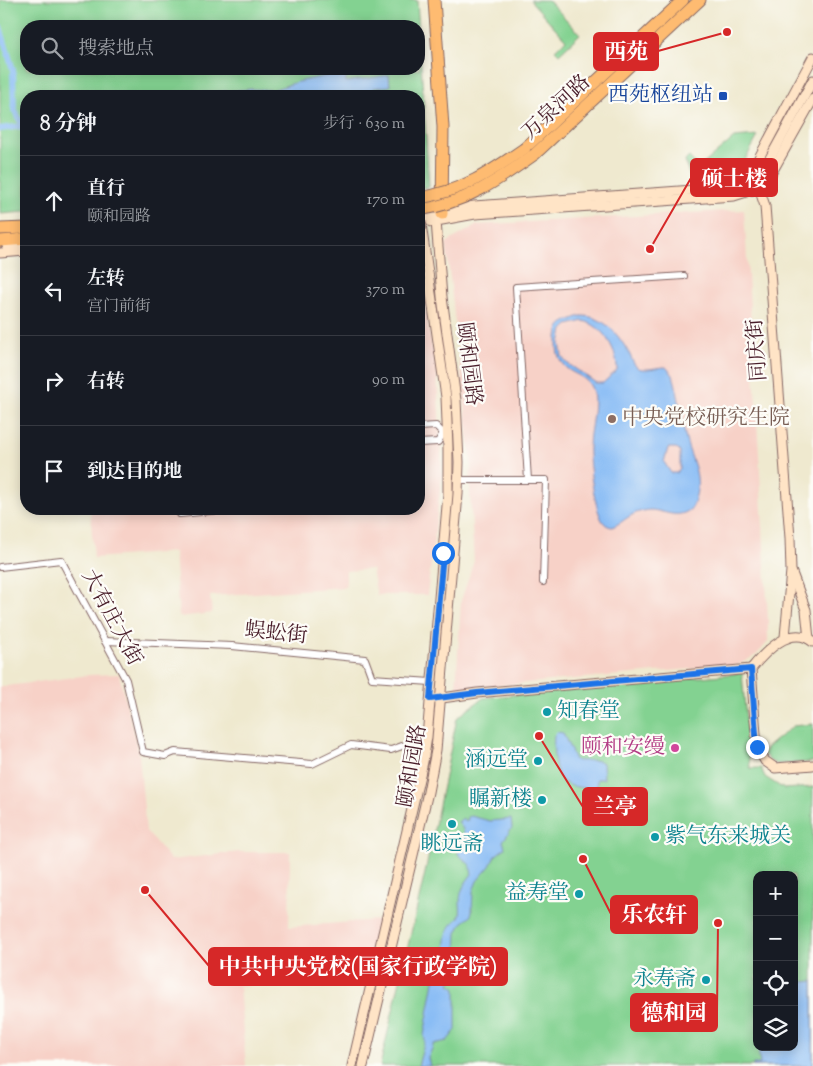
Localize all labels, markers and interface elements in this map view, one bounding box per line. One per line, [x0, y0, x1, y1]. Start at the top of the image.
search box [20, 20, 425, 75]
callout: 西苑 [594, 33, 658, 70]
icon: search [38, 34, 66, 62]
text: 搜索地点 [78, 36, 154, 63]
text: 西苑 [604, 38, 648, 70]
street label: 万泉河路 [516, 68, 598, 148]
place label: 西苑枢纽站 [608, 81, 713, 111]
marker: 西苑枢纽站 [717, 90, 729, 102]
text: 8 分钟 [40, 110, 97, 140]
text: 步行 · 630 m [323, 113, 405, 136]
callout: 硕士楼 [691, 159, 777, 196]
text: 硕士楼 [701, 165, 767, 197]
text: 直行 [87, 176, 125, 203]
icon: ahead [40, 187, 68, 215]
text: 170 m [367, 189, 405, 212]
text: 颐和园路 [87, 206, 151, 229]
text: 左转 [87, 266, 125, 293]
icon: left [40, 277, 68, 305]
text: 370 m [366, 279, 405, 302]
text: 宫门前街 [87, 296, 151, 319]
street label: 同庆街 [741, 318, 775, 382]
street label: 颐和园路 [448, 320, 488, 408]
icon: right [40, 367, 68, 395]
text: 右转 [87, 369, 125, 396]
text: 90 m [372, 369, 405, 392]
place label: 中央党校研究生院 [622, 404, 790, 434]
marker: 中央党校研究生院 [606, 413, 618, 425]
icon: arrive [40, 457, 68, 485]
text: 到达目的地 [87, 459, 182, 486]
route start [432, 542, 455, 565]
street label: 大有庄大街 [73, 565, 149, 671]
street label: 蜈蚣街 [243, 616, 309, 652]
place label: 知春堂 [557, 697, 620, 727]
marker: 知春堂 [541, 706, 553, 718]
street label: 颐和园路 [391, 722, 435, 810]
place label: 颐和安缦 [581, 733, 665, 763]
route end [746, 736, 769, 759]
marker: 颐和安缦 [669, 742, 681, 754]
place label: 涵远堂 [465, 746, 528, 776]
marker: 涵远堂 [532, 755, 544, 767]
place label: 瞩新楼 [469, 785, 532, 815]
callout: 兰亭 [583, 788, 647, 825]
text: 兰亭 [593, 793, 637, 825]
marker: 瞩新楼 [536, 794, 548, 806]
marker: 眺远斋 [446, 818, 458, 830]
place label: 紫气东来城关 [665, 822, 791, 852]
place label: 眺远斋 [421, 830, 484, 860]
marker: 紫气东来城关 [649, 831, 661, 843]
map controls [753, 871, 798, 1051]
button: + [753, 871, 798, 916]
place label: 益寿堂 [506, 879, 569, 909]
marker: 益寿堂 [573, 888, 585, 900]
callout: 乐农轩 [611, 896, 697, 933]
text: 乐农轩 [621, 901, 687, 933]
button: − [753, 916, 798, 961]
callout: 中共中央党校(国家行政学院) [209, 948, 507, 985]
text: 中共中央党校(国家行政学院) [219, 953, 497, 985]
button: locate [753, 961, 798, 1006]
place label: 永寿斋 [633, 965, 696, 995]
marker: 永寿斋 [700, 974, 712, 986]
callout: 德和园 [631, 994, 717, 1031]
text: 德和园 [641, 999, 707, 1031]
button: layers [753, 1006, 798, 1051]

